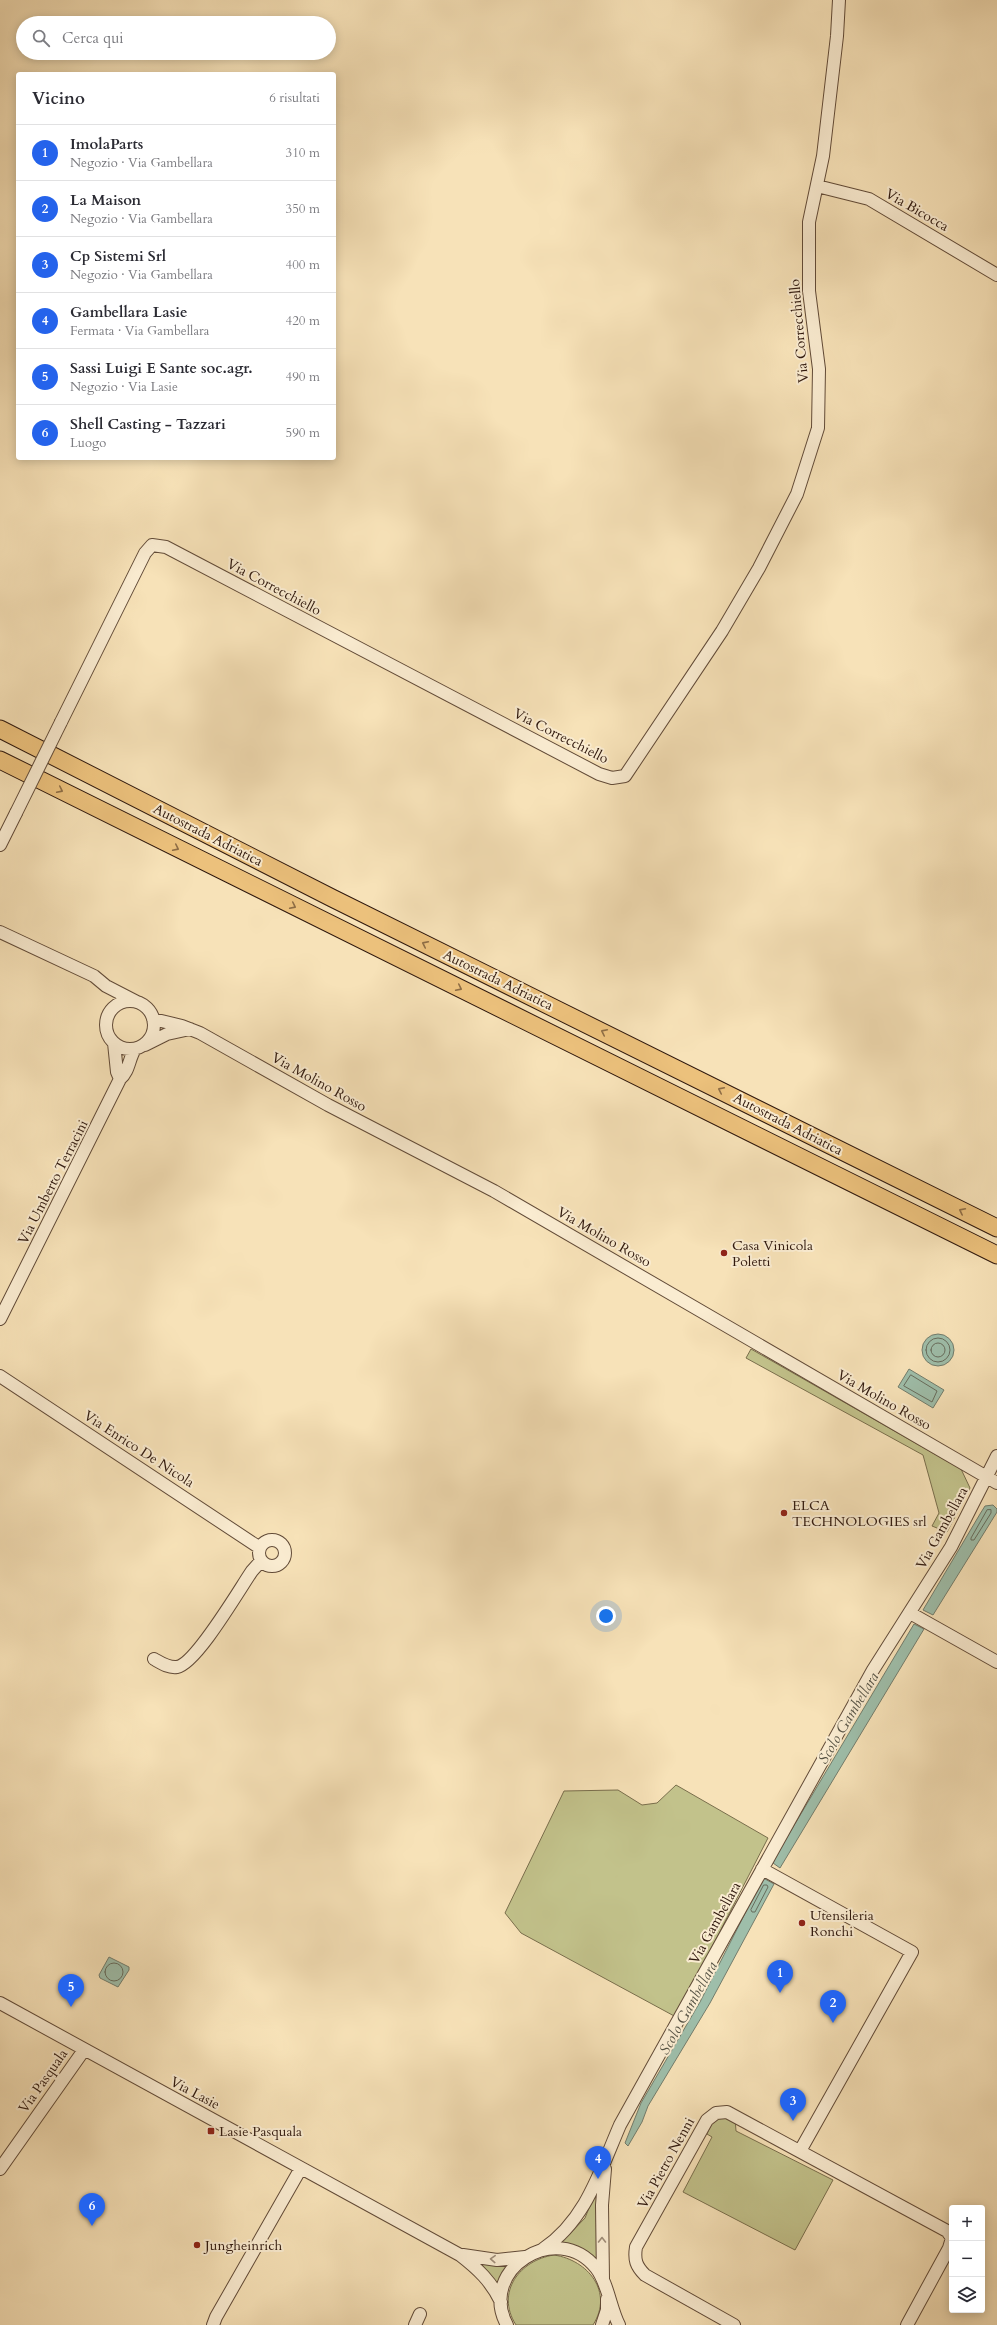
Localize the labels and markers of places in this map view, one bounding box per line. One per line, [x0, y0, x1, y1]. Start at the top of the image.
place label: Casa Vinicola Poletti [732, 1236, 813, 1271]
marker: Casa Vinicola Poletti [719, 1248, 729, 1258]
place label: ELCA TECHNOLOGIES srl [792, 1496, 927, 1531]
marker: ELCA TECHNOLOGIES srl [779, 1508, 789, 1518]
place label: Utensileria Ronchi [810, 1906, 874, 1941]
marker: Utensileria Ronchi [797, 1918, 807, 1928]
pin: 1 [767, 1960, 793, 1993]
pin: 5 [58, 1974, 84, 2007]
pin: 2 [820, 1990, 846, 2023]
pin: 3 [780, 2088, 806, 2121]
place label: Lasie Pasquala [219, 2122, 302, 2141]
marker: Lasie Pasquala [206, 2126, 216, 2136]
pin: 4 [585, 2146, 611, 2179]
pin: 6 [79, 2193, 105, 2226]
place label: Jungheinrich [203, 2236, 283, 2255]
marker: Jungheinrich [192, 2240, 202, 2250]

